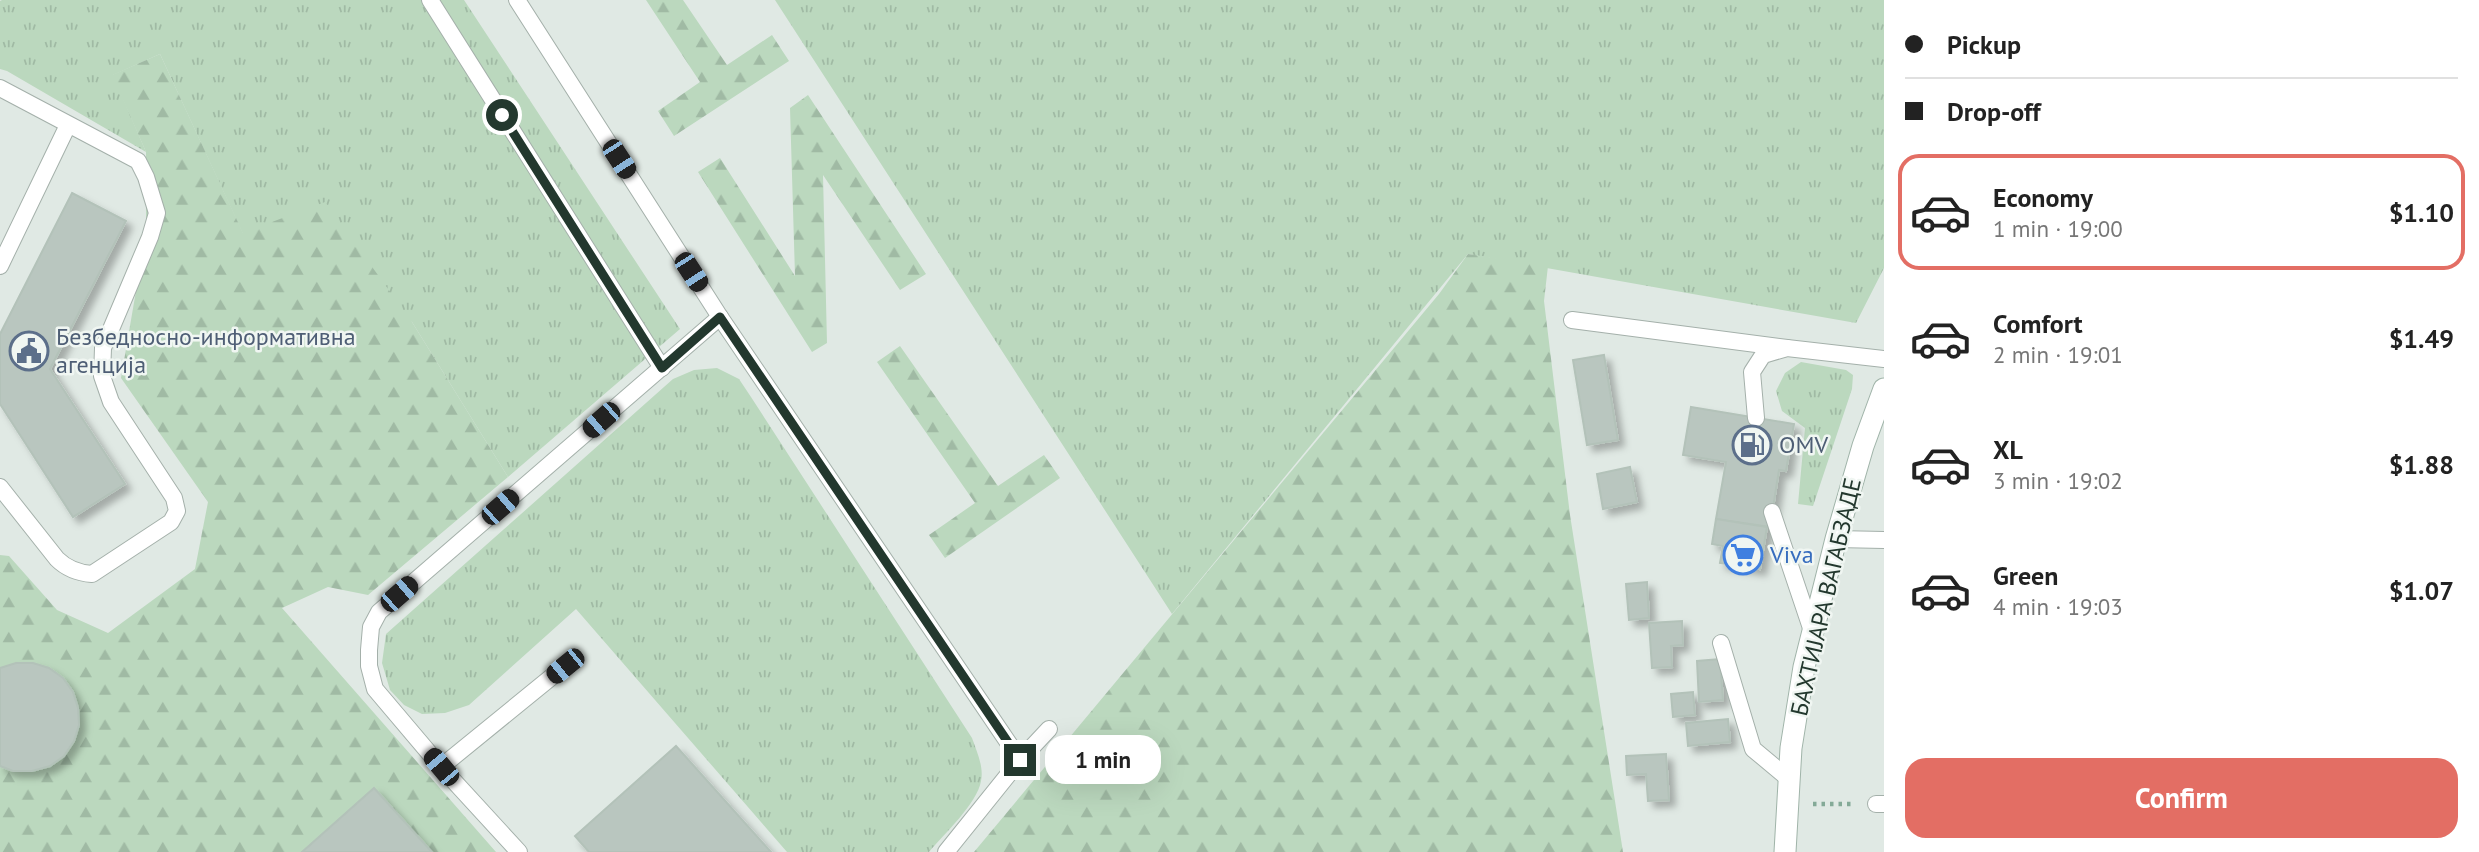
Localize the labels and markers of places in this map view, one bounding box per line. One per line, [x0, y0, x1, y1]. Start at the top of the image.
place label: Безбедносно-информативна агенција [56, 321, 356, 380]
public building icon: Безбедносно-информативна агенција [8, 330, 50, 372]
fuel station icon: OMV [1731, 424, 1773, 466]
place label: OMV [1779, 429, 1828, 460]
supermarket icon: Viva [1722, 534, 1764, 576]
place label: Viva [1769, 539, 1814, 570]

